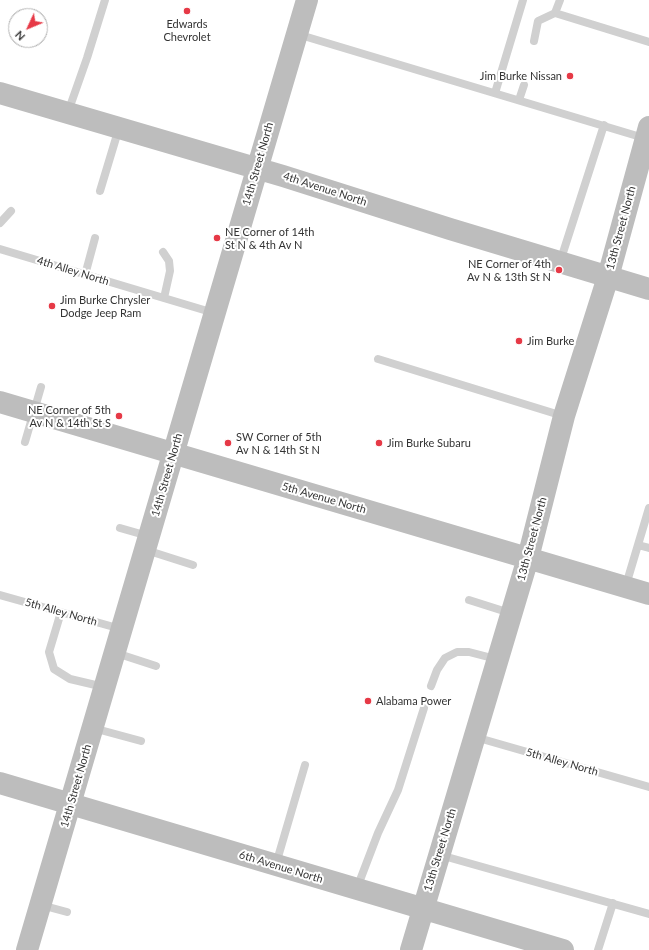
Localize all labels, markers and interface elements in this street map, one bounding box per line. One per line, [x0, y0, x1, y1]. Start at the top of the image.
marker: Edwards Chevrolet [182, 6, 192, 16]
north arrow [8, 8, 48, 48]
place label: Edwards Chevrolet [163, 17, 211, 43]
text: N [12, 28, 27, 44]
place label: Jim Burke Nissan [480, 69, 562, 83]
marker: Jim Burke Nissan [565, 71, 575, 81]
street label: 14th Street North [240, 121, 276, 207]
street label: 4th Avenue North [282, 169, 368, 209]
street label: 13th Street North [603, 185, 639, 271]
place label: NE Corner of 14th St N & 4th Av N [225, 225, 314, 251]
marker: NE Corner of 14th St N & 4th Av N [212, 233, 222, 243]
street label: 4th Alley North [35, 254, 111, 288]
place label: NE Corner of 4th Av N & 13th St N [467, 257, 551, 283]
marker: NE Corner of 4th Av N & 13th St N [554, 265, 564, 275]
place label: Jim Burke Chrysler Dodge Jeep Ram [60, 293, 150, 319]
marker: Jim Burke Chrysler Dodge Jeep Ram [47, 301, 57, 311]
place label: Jim Burke [527, 334, 574, 348]
marker: Jim Burke [514, 336, 524, 346]
place label: NE Corner of 5th Av N & 14th St S [28, 403, 111, 429]
marker: NE Corner of 5th Av N & 14th St S [114, 411, 124, 421]
place label: SW Corner of 5th Av N & 14th St N [236, 430, 322, 456]
street label: 14th Street North [149, 432, 185, 518]
place label: Jim Burke Subaru [387, 436, 471, 450]
marker: SW Corner of 5th Av N & 14th St N [223, 438, 233, 448]
marker: Jim Burke Subaru [374, 438, 384, 448]
street label: 5th Avenue North [280, 480, 368, 516]
street label: 13th Street North [514, 496, 550, 582]
street label: 5th Alley North [23, 595, 99, 629]
place label: Alabama Power [376, 694, 451, 708]
marker: Alabama Power [363, 696, 373, 706]
street label: 14th Street North [58, 743, 94, 829]
street label: 5th Alley North [524, 745, 600, 779]
street label: 13th Street North [421, 807, 459, 893]
street label: 6th Avenue North [237, 848, 325, 886]

